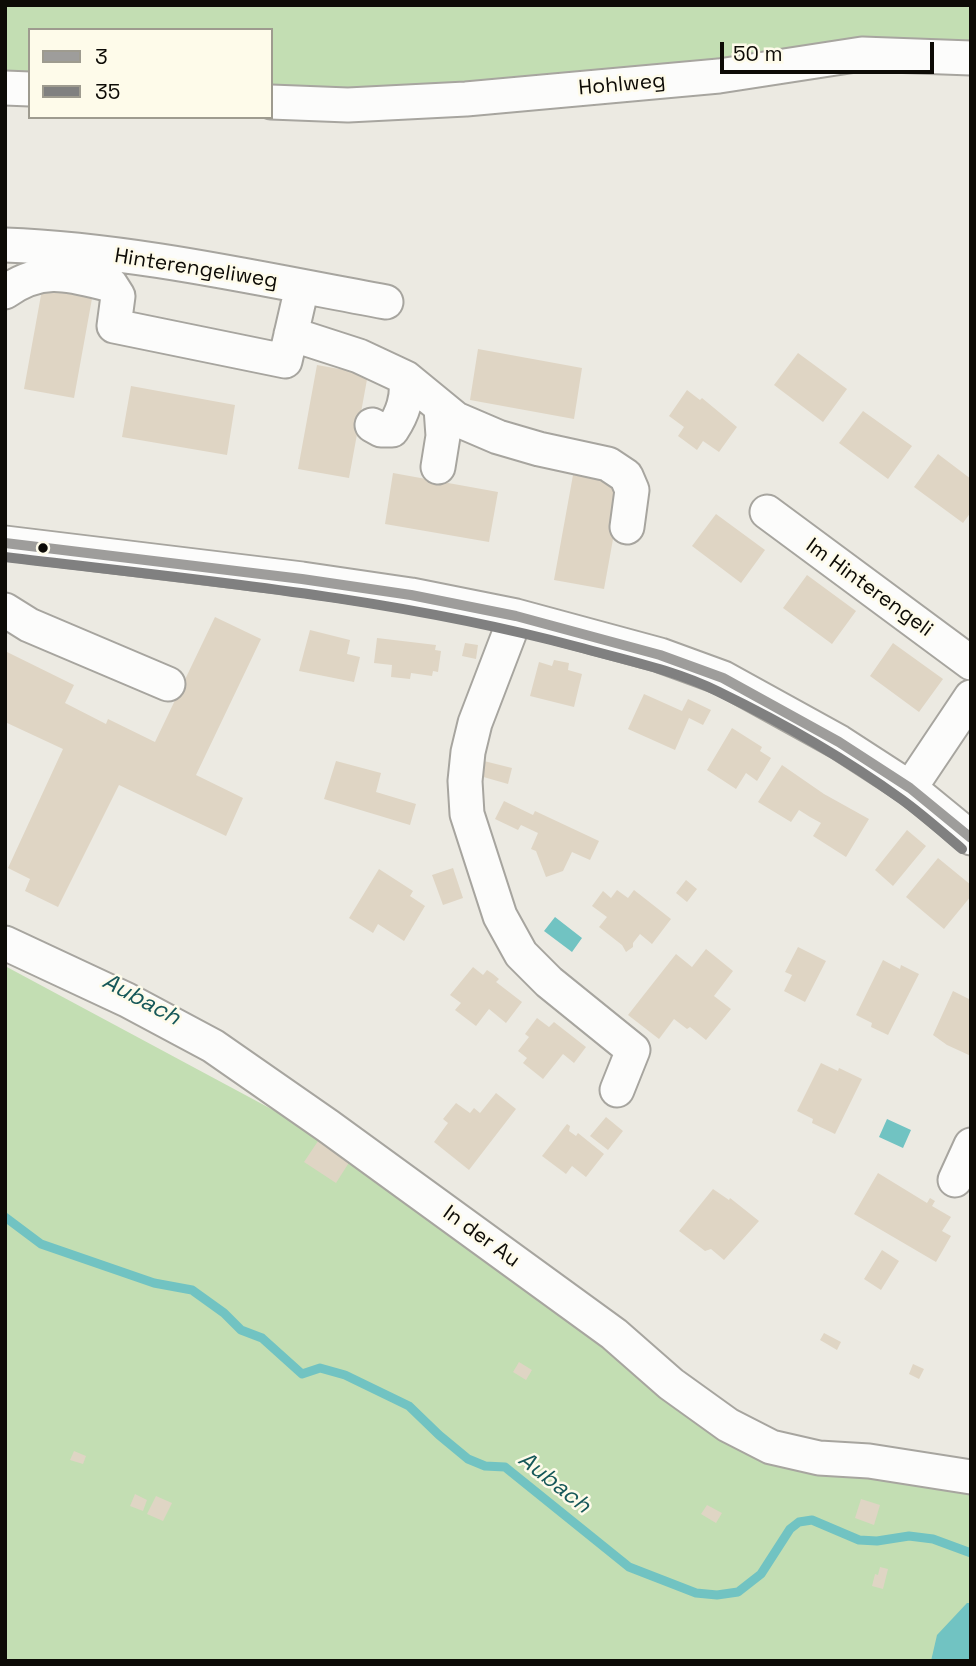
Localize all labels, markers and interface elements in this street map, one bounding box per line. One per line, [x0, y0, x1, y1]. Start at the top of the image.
legend [28, 28, 273, 119]
scale bar [724, 28, 937, 72]
text: 50 m [733, 40, 783, 67]
text: 3 [95, 43, 108, 70]
street label: Hohlweg [577, 69, 667, 101]
text: 35 [95, 78, 120, 105]
street label: Hinterengeliweg [113, 244, 279, 294]
street label: Im Hinterengeli [801, 533, 937, 643]
unlabelled marker [36, 541, 50, 555]
water label: Aubach [97, 968, 185, 1032]
street label: In der Au [438, 1201, 524, 1273]
water label: Aubach [512, 1446, 596, 1520]

